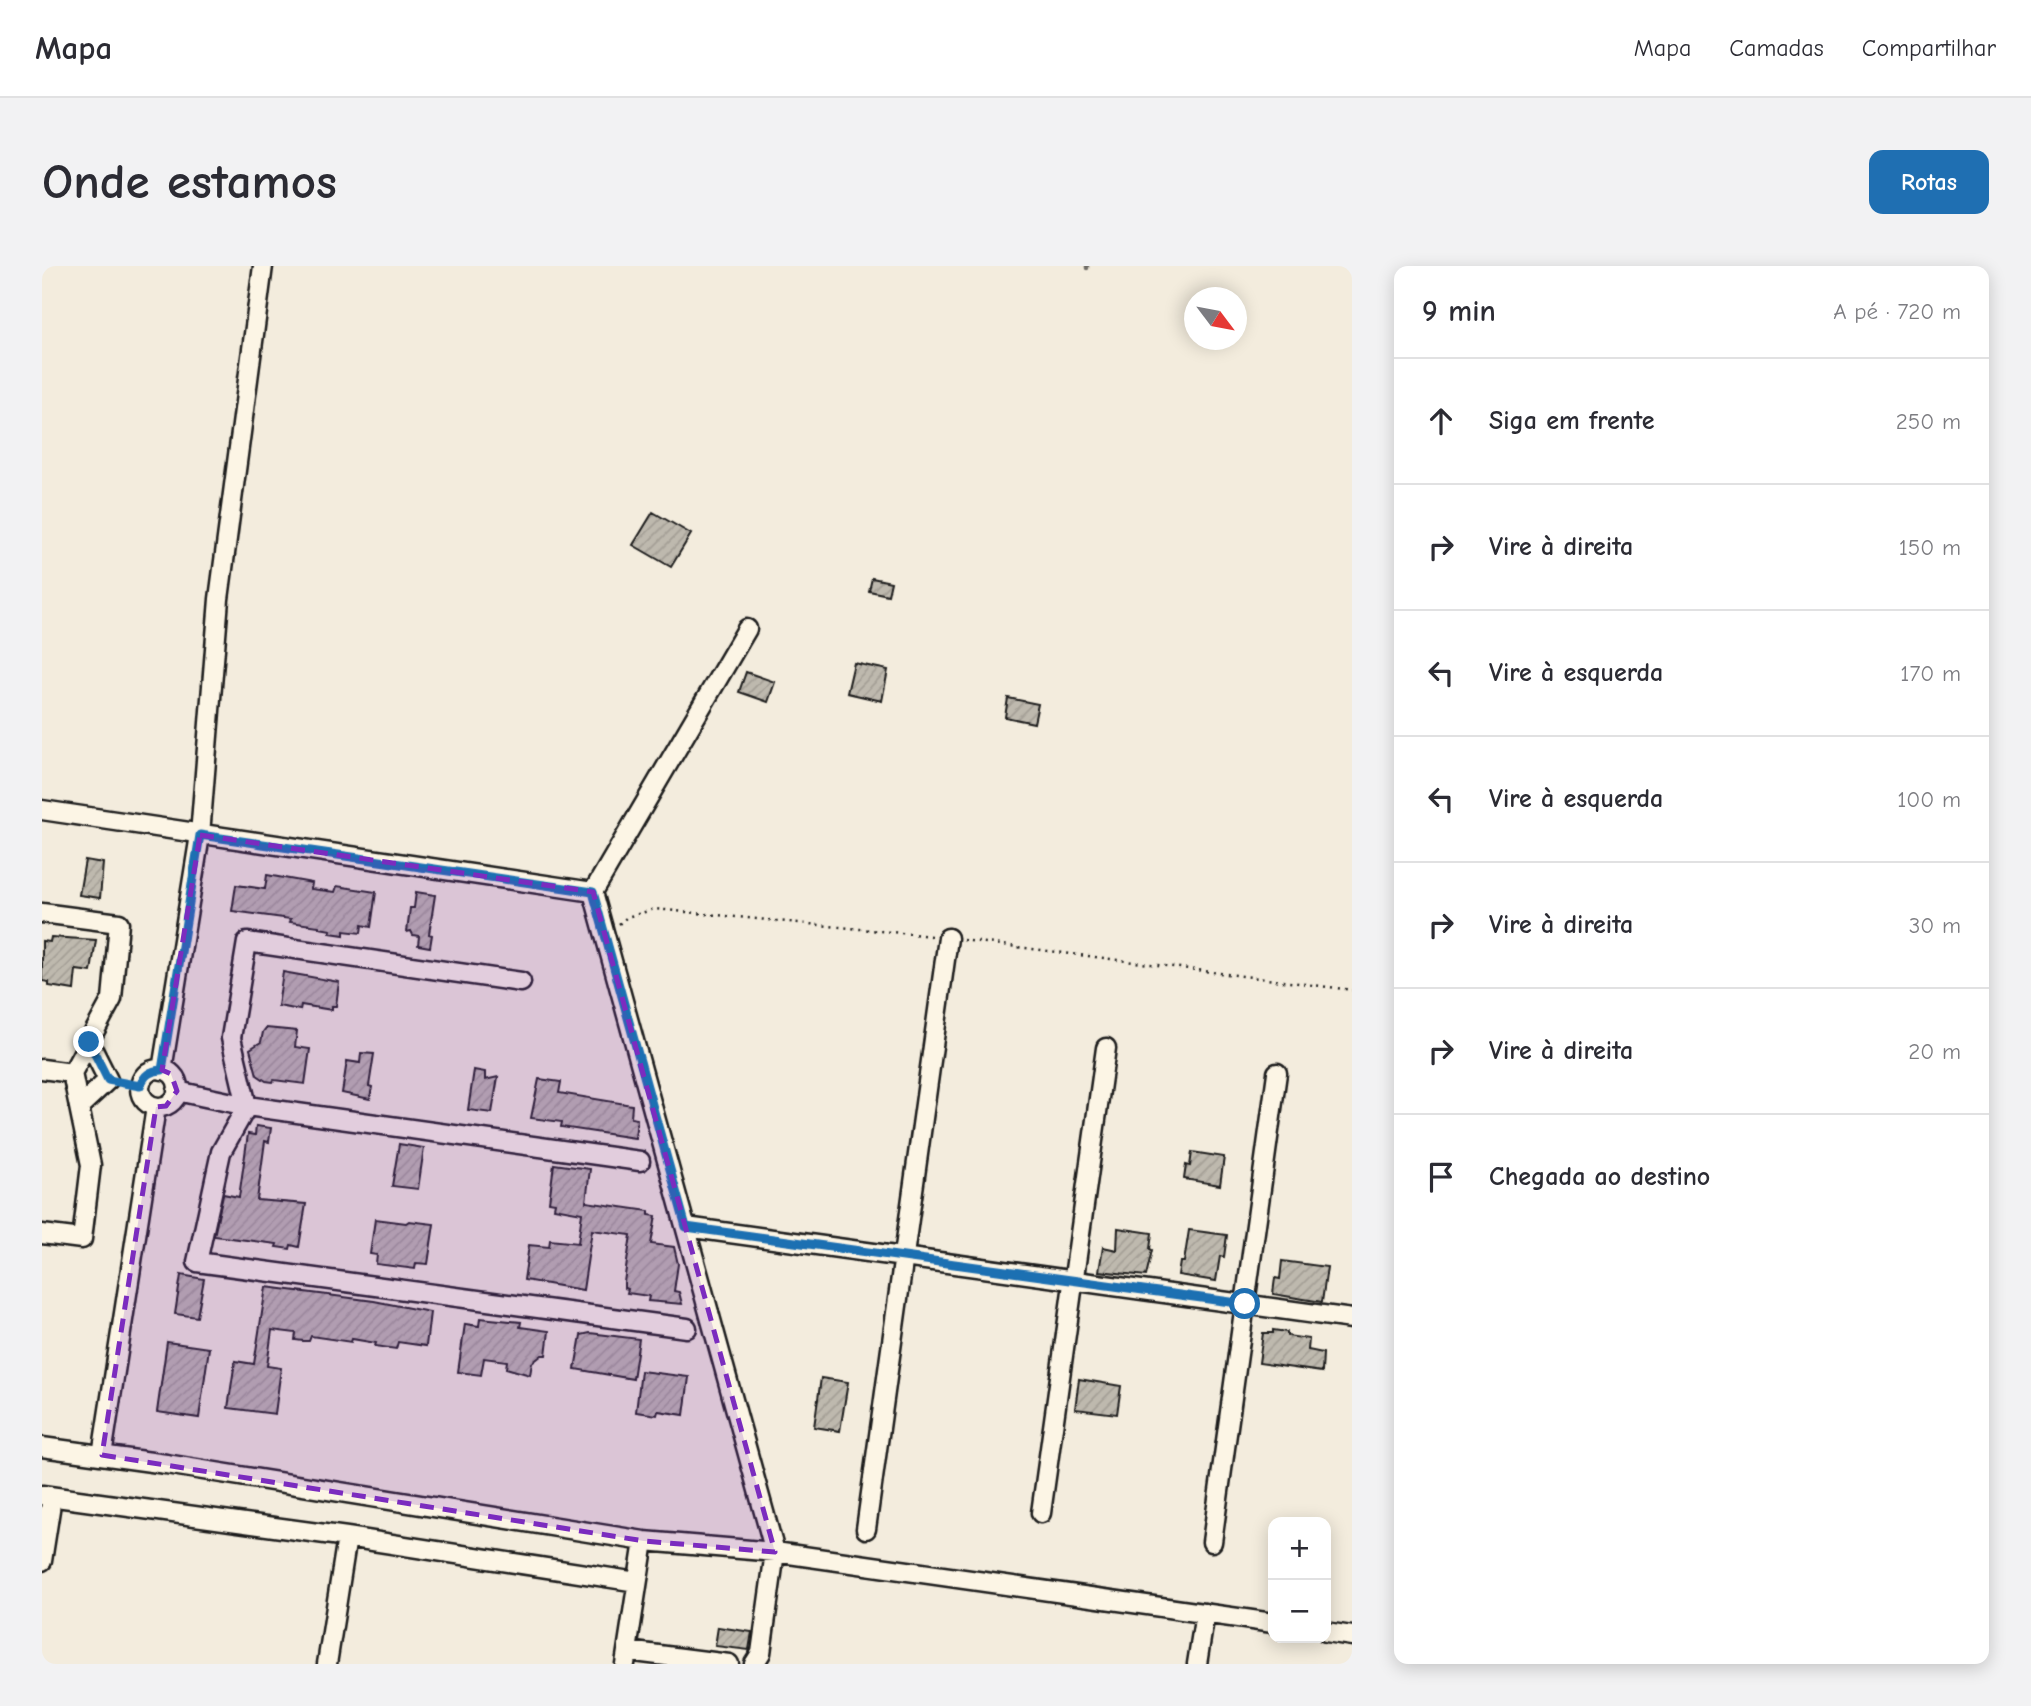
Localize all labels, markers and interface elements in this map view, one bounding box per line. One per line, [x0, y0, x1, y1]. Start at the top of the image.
text: Mapa [35, 29, 112, 67]
text: Mapa [1634, 34, 1691, 62]
text: Camadas [1729, 34, 1824, 62]
text: Compartilhar [1862, 34, 1996, 62]
button: Rotas [1869, 150, 1989, 214]
text: Onde estamos [42, 154, 337, 210]
north arrow [1184, 287, 1247, 350]
text: 9 min [1422, 294, 1496, 329]
text: A pé · 720 m [1833, 298, 1961, 325]
icon: ahead [1422, 402, 1460, 440]
text: Siga em frente [1489, 406, 1655, 436]
text: 250 m [1896, 408, 1961, 435]
icon: right [1422, 528, 1460, 566]
text: Vire à direita [1489, 532, 1633, 562]
text: 150 m [1899, 534, 1961, 561]
icon: left [1422, 654, 1460, 692]
text: Vire à esquerda [1489, 658, 1663, 688]
text: 170 m [1900, 660, 1961, 687]
icon: left [1422, 780, 1460, 818]
text: Vire à esquerda [1489, 784, 1663, 814]
text: 100 m [1897, 786, 1961, 813]
icon: right [1422, 906, 1460, 944]
text: Vire à direita [1489, 910, 1633, 940]
text: 30 m [1909, 912, 1961, 939]
route end [73, 1026, 104, 1057]
icon: right [1422, 1032, 1460, 1070]
text: Vire à direita [1489, 1036, 1633, 1066]
text: 20 m [1908, 1038, 1961, 1065]
icon: arrive [1422, 1158, 1460, 1196]
text: Chegada ao destino [1489, 1162, 1710, 1192]
route start [1229, 1288, 1260, 1319]
map controls [1268, 1517, 1331, 1643]
button: + [1268, 1517, 1331, 1580]
button: − [1268, 1580, 1331, 1643]

